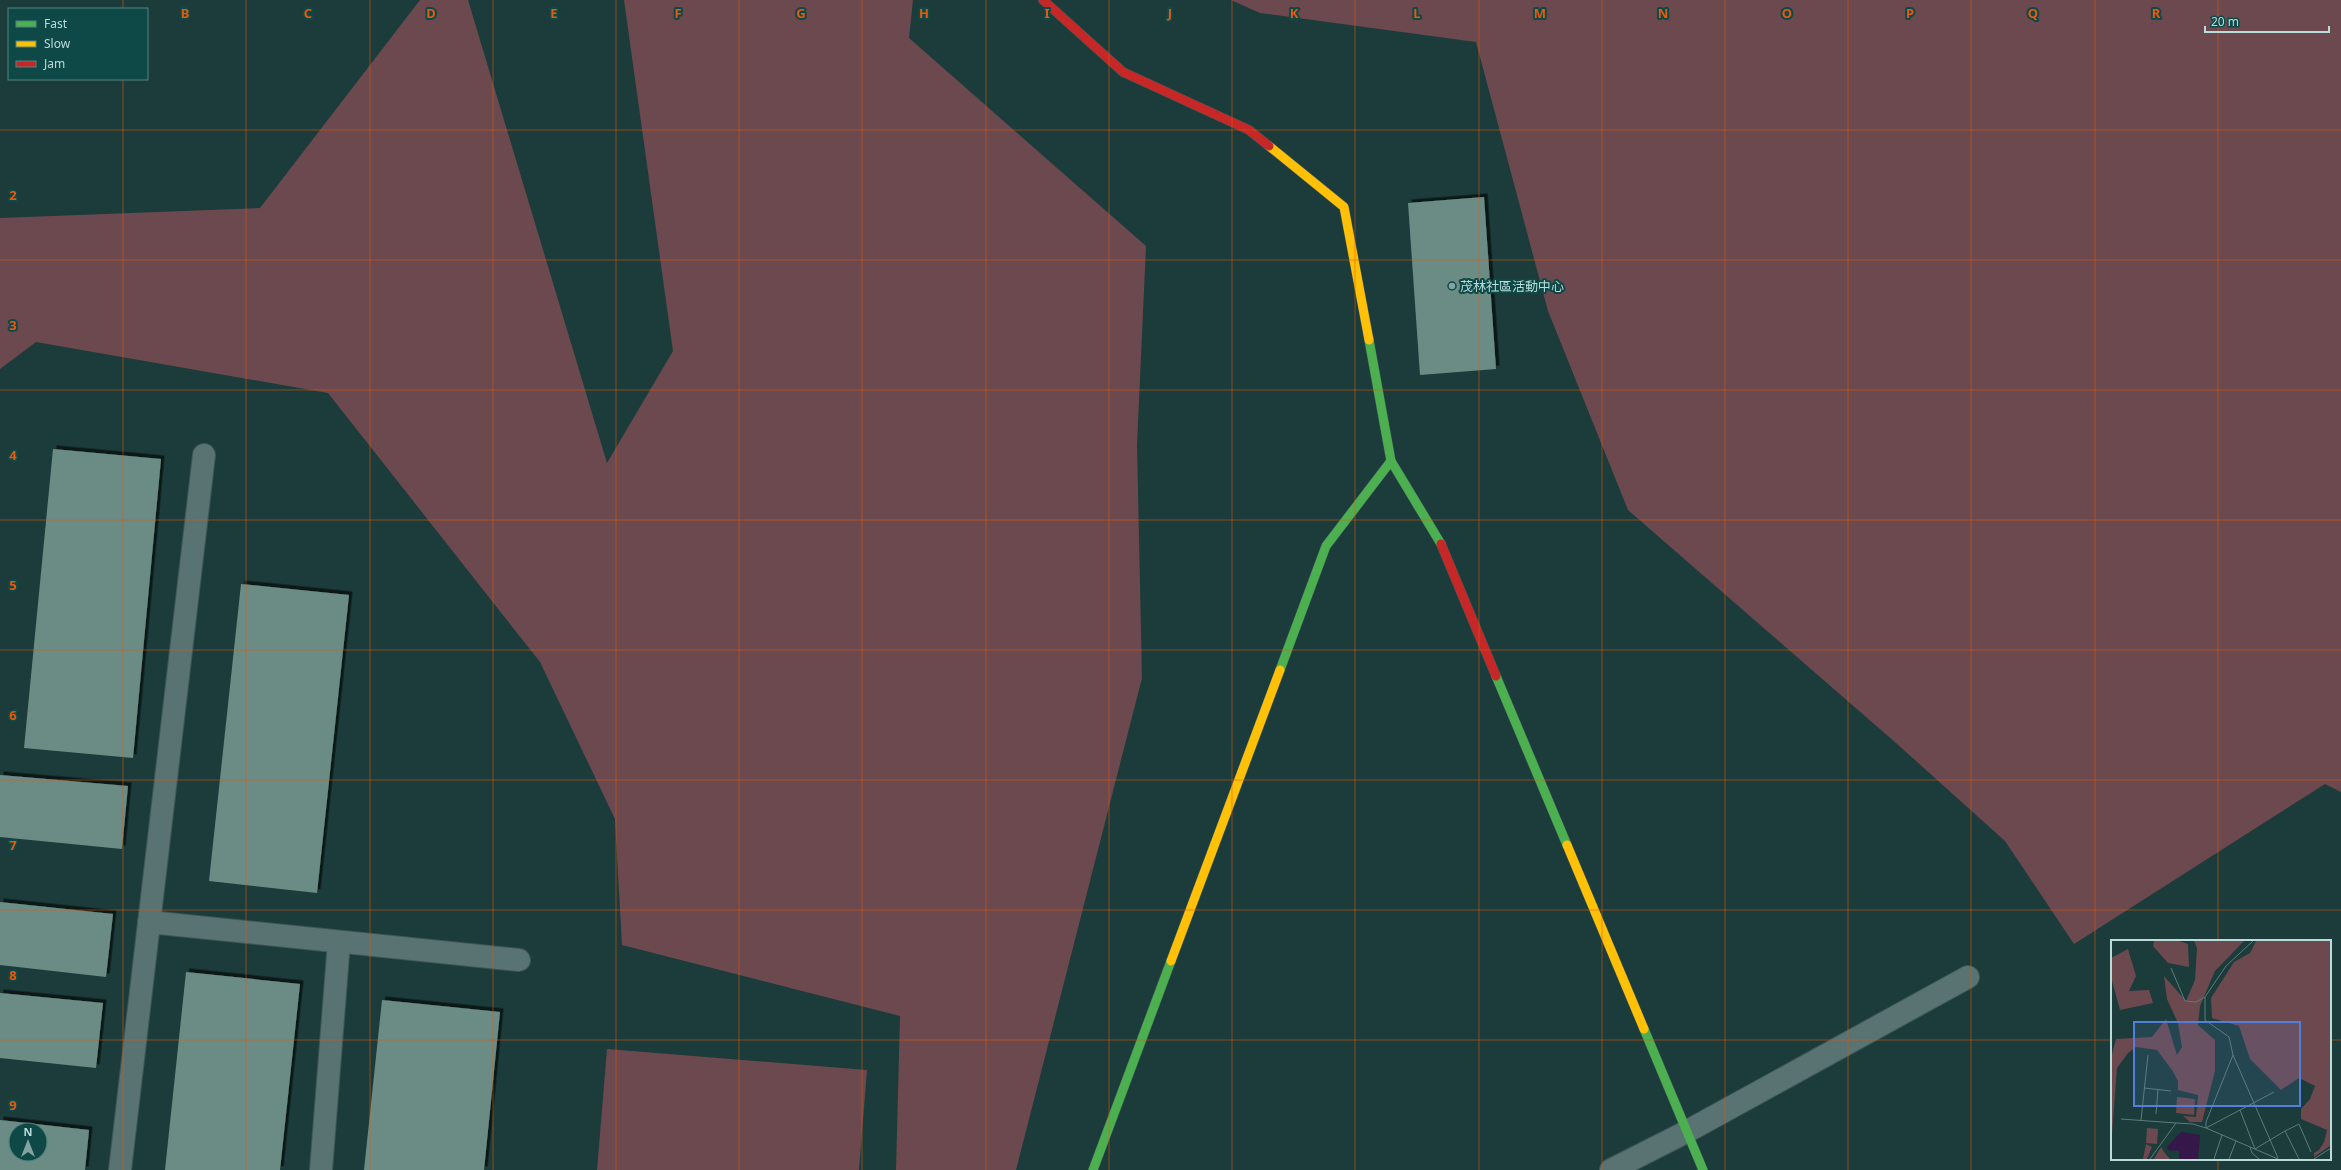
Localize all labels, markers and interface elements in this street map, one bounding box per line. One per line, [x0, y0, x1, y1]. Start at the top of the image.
text: B [181, 4, 189, 22]
text: C [304, 4, 312, 22]
text: D [426, 4, 436, 22]
text: E [550, 4, 558, 22]
text: F [674, 4, 682, 22]
text: G [796, 4, 806, 22]
text: H [919, 4, 929, 22]
text: I [1044, 4, 1050, 22]
text: J [1167, 4, 1172, 22]
text: K [1290, 4, 1299, 22]
text: L [1413, 4, 1421, 22]
text: M [1534, 4, 1546, 22]
text: N [1658, 4, 1668, 22]
text: O [1782, 4, 1792, 22]
text: P [1906, 4, 1914, 22]
text: Q [2028, 4, 2038, 22]
text: R [2152, 4, 2161, 22]
legend [8, 8, 148, 80]
scale bar [2205, 8, 2329, 34]
text: 20 m [2211, 13, 2239, 30]
text: Fast [44, 15, 68, 32]
text: Slow [44, 35, 71, 52]
text: Jam [43, 55, 65, 72]
text: 2 [9, 186, 17, 204]
place label: 茂林社區活動中心 [1460, 277, 1564, 295]
marker: 茂林社區活動中心 [1447, 281, 1457, 291]
text: 3 [9, 316, 17, 334]
text: 4 [9, 446, 17, 464]
text: 5 [9, 576, 17, 594]
text: 6 [9, 706, 17, 724]
text: 7 [9, 836, 17, 854]
inset map [2111, 940, 2331, 1160]
text: 8 [9, 966, 17, 984]
text: 9 [9, 1096, 17, 1114]
north arrow [8, 1122, 48, 1162]
text: N [24, 1124, 32, 1139]

